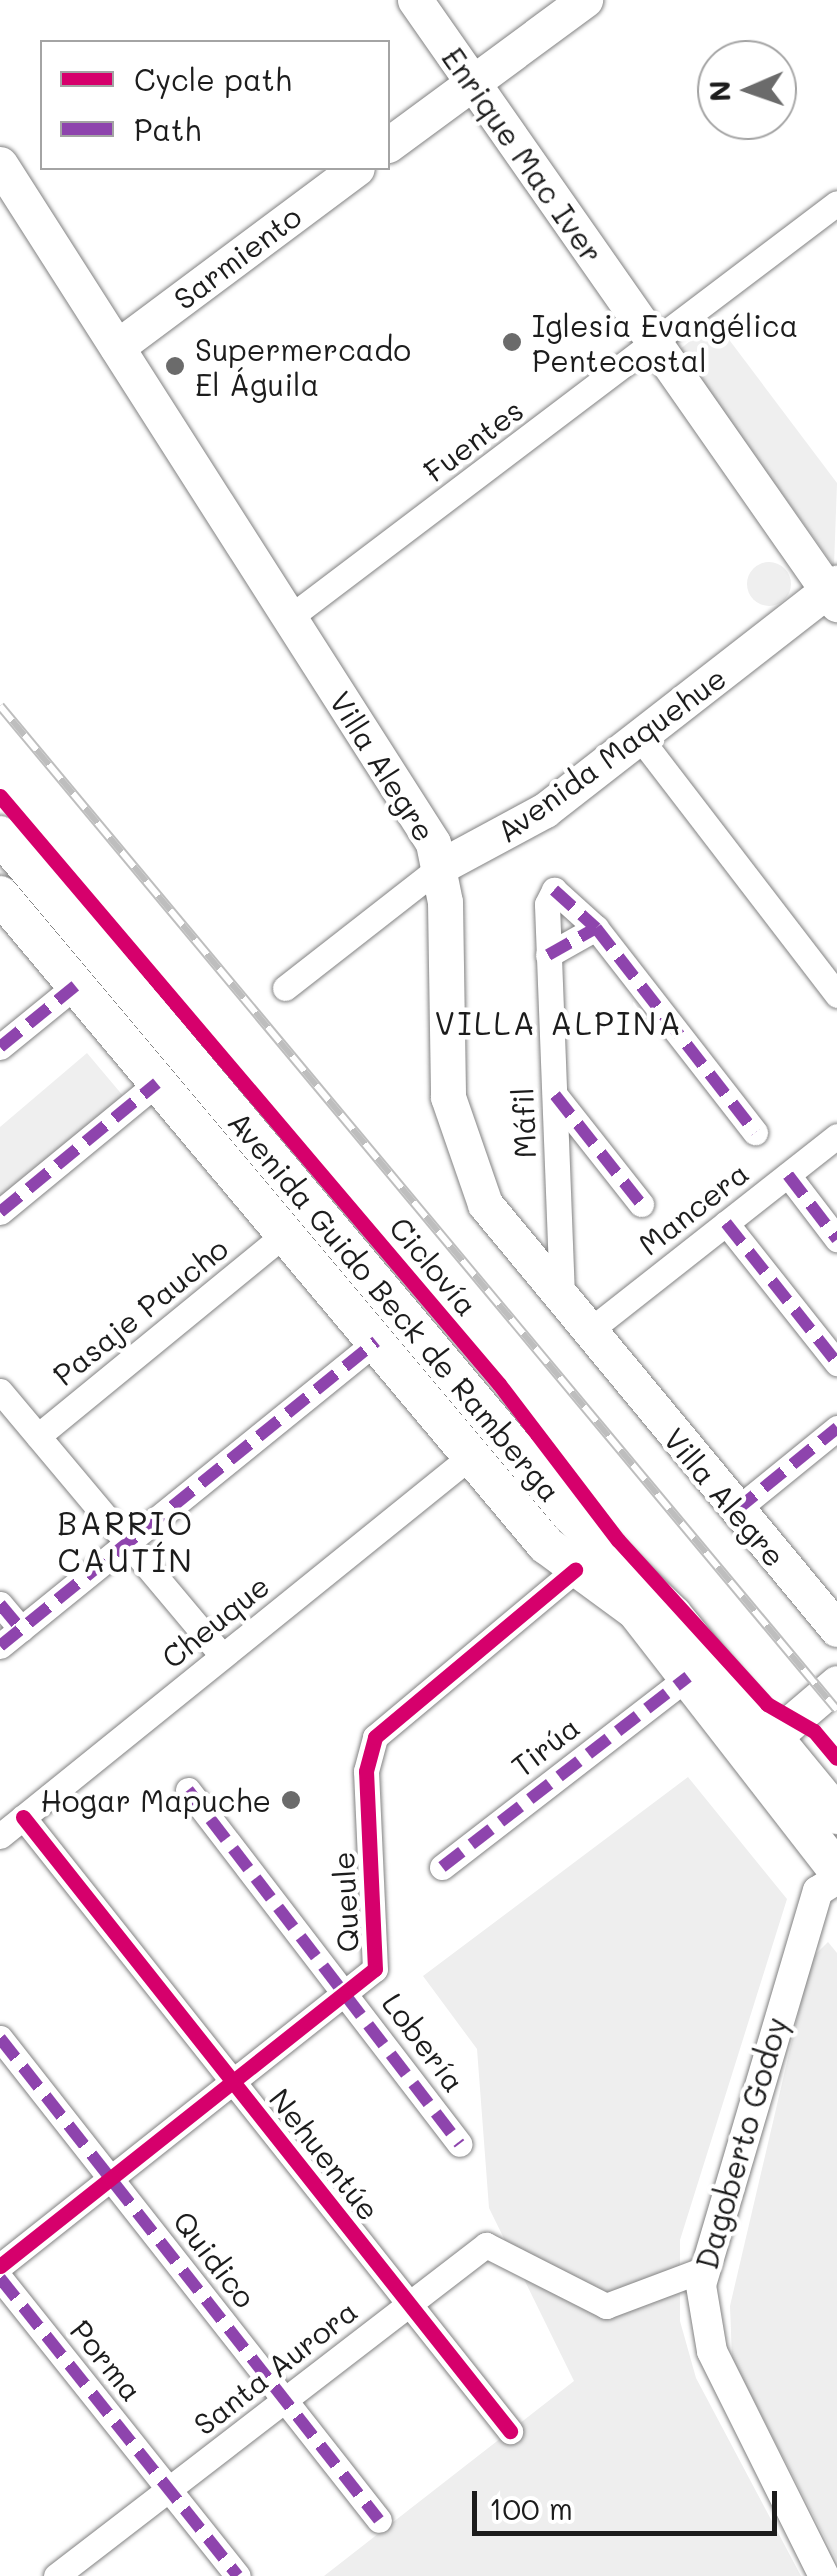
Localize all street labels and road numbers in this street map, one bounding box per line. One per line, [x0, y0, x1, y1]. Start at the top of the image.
street label: Enrique Mac Iver [435, 41, 611, 269]
street label: Sarmiento [166, 198, 308, 316]
street label: Fuentes [416, 391, 530, 489]
street label: Avenida Maquehue [490, 659, 732, 849]
street label: Villa Alegre [323, 685, 443, 847]
street label: Máfil [504, 1087, 542, 1159]
street label: Avenida Guido Beck de Ramberga [221, 1104, 569, 1508]
street label: Mancera [631, 1154, 755, 1262]
street label: Ciclovía [382, 1209, 486, 1323]
street label: Pasaje Paucho [45, 1230, 235, 1392]
street label: Villa Alegre [657, 1420, 793, 1574]
street label: Cheuque [154, 1567, 276, 1675]
street label: Tirúa [504, 1708, 586, 1784]
street label: Queule [324, 1851, 366, 1953]
street label: Lobería [375, 1985, 473, 2099]
street label: Dagoberto Godoy [688, 2013, 794, 2273]
street label: Nehuentúe [262, 2081, 388, 2227]
street label: Quidico [166, 2204, 264, 2314]
street label: Santa Aurora [186, 2292, 364, 2442]
street label: Porma [64, 2312, 150, 2408]

